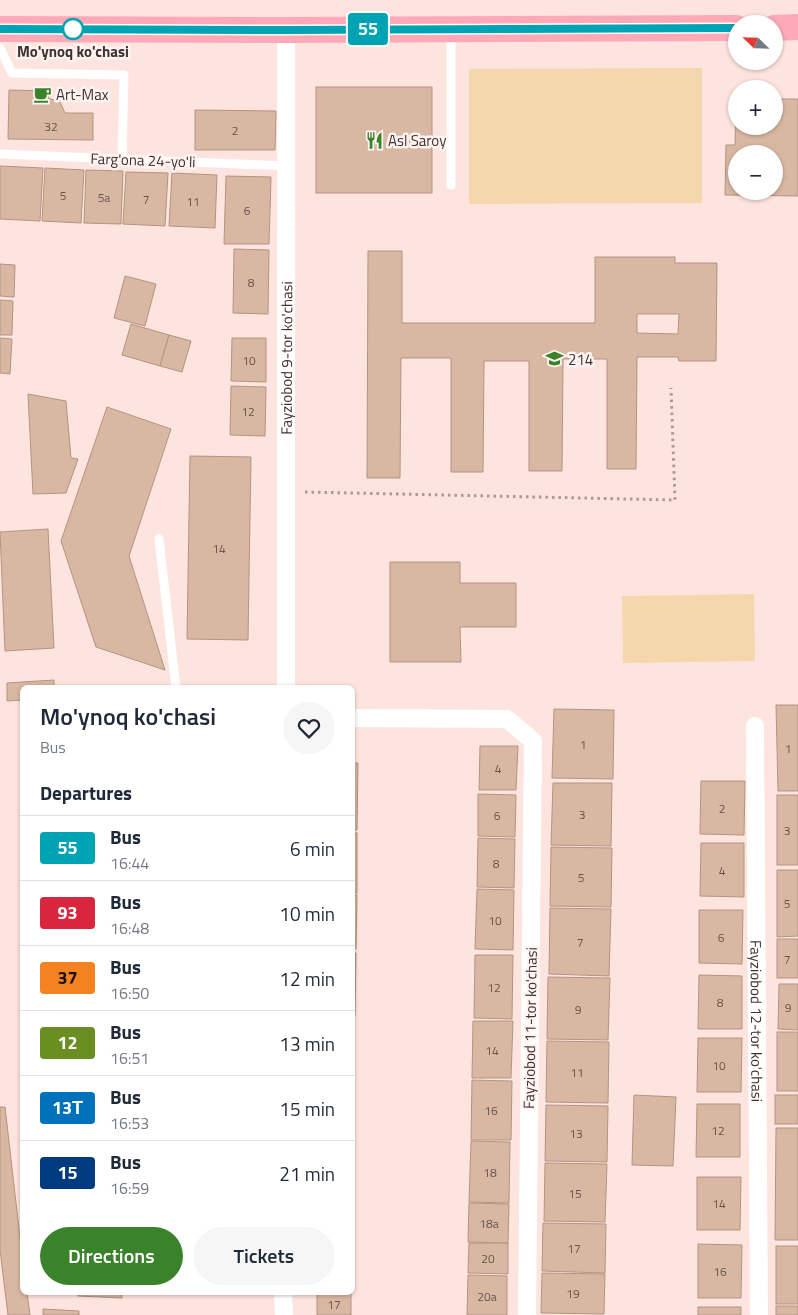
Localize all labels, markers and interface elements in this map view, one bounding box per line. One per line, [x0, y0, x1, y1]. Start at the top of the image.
line badge: 55 [346, 13, 390, 45]
text: 55 [358, 15, 378, 42]
north arrow [728, 15, 782, 70]
map controls [728, 15, 783, 200]
marker: Mo'ynoq ko'chasi [62, 18, 84, 40]
place label: Mo'ynoq ko'chasi [17, 40, 129, 63]
button: + [728, 80, 783, 135]
place label: Art-Max [56, 83, 109, 106]
cafe icon: Art-Max [32, 84, 52, 104]
house number: 32 [44, 117, 58, 136]
house number: 2 [232, 121, 238, 140]
place label: Asl Saroy [388, 129, 446, 152]
restaurant icon: Asl Saroy [364, 130, 384, 150]
button: − [728, 145, 783, 200]
street label: Farg'ona 24-yo'li [90, 147, 196, 173]
house number: 5 [60, 186, 67, 205]
house number: 5a [98, 188, 110, 207]
house number: 7 [143, 190, 149, 209]
house number: 11 [186, 192, 200, 211]
house number: 6 [244, 201, 251, 220]
house number: 8 [248, 273, 255, 292]
street label: Fayziobod 9-tor ko'chasi [274, 281, 298, 435]
place label: 214 [568, 348, 593, 371]
school or university icon: 214 [544, 349, 564, 369]
house number: 10 [242, 351, 256, 370]
house number: 12 [241, 402, 255, 421]
house number: 14 [212, 539, 226, 558]
text: Mo'ynoq ko'chasi [40, 698, 216, 734]
button: heart [283, 702, 335, 754]
text: Bus [40, 735, 66, 759]
house number: 1 [580, 735, 586, 754]
house number: 1 [785, 739, 791, 758]
house number: 4 [495, 759, 502, 778]
text: Departures [40, 778, 132, 807]
house number: 2 [719, 799, 725, 818]
house number: 3 [579, 805, 585, 824]
house number: 6 [494, 806, 501, 825]
house number: 3 [784, 821, 790, 840]
text: Bus [110, 822, 141, 851]
text: 55 [57, 834, 78, 861]
text: 6 min [290, 834, 335, 863]
text: 16:44 [110, 851, 149, 875]
house number: 8 [493, 854, 500, 873]
house number: 4 [719, 861, 726, 880]
house number: 5 [578, 868, 585, 887]
text: Bus [110, 887, 141, 916]
house number: 5 [784, 894, 791, 913]
text: 93 [57, 899, 78, 926]
text: 10 min [279, 899, 335, 928]
house number: 10 [488, 911, 502, 930]
text: 16:48 [110, 916, 149, 940]
house number: 6 [718, 928, 725, 947]
house number: 7 [577, 933, 583, 952]
street label: Fayziobod 12-tor ko'chasi [745, 940, 769, 1102]
street label: Fayziobod 11-tor ko'chasi [517, 947, 543, 1109]
house number: 7 [784, 950, 790, 969]
text: Bus [110, 952, 141, 981]
text: 37 [57, 964, 78, 991]
text: 12 min [279, 964, 335, 993]
house number: 12 [487, 978, 501, 997]
text: 16:50 [110, 981, 149, 1005]
house number: 8 [717, 993, 724, 1012]
house number: 9 [785, 998, 792, 1017]
house number: 9 [575, 1000, 582, 1019]
text: Bus [110, 1017, 141, 1046]
text: 12 [57, 1029, 78, 1056]
text: 13 min [279, 1029, 335, 1058]
house number: 14 [485, 1041, 499, 1060]
text: 16:51 [110, 1046, 149, 1070]
house number: 10 [712, 1056, 726, 1075]
house number: 11 [570, 1063, 584, 1082]
text: Bus [110, 1082, 141, 1111]
text: 13Т [52, 1094, 83, 1121]
text: 15 min [279, 1094, 335, 1123]
house number: 16 [484, 1101, 498, 1120]
text: 16:53 [110, 1111, 149, 1135]
house number: 12 [711, 1121, 725, 1140]
house number: 13 [569, 1124, 583, 1143]
text: Bus [110, 1147, 141, 1176]
text: 15 [57, 1159, 78, 1186]
text: 21 min [279, 1159, 335, 1188]
house number: 18 [483, 1163, 497, 1182]
text: 16:59 [110, 1176, 149, 1200]
house number: 15 [568, 1184, 582, 1203]
house number: 14 [712, 1194, 726, 1213]
house number: 18a [479, 1214, 499, 1233]
button: Directions [40, 1227, 183, 1285]
button: Tickets [193, 1227, 335, 1285]
house number: 17 [567, 1239, 581, 1258]
house number: 20 [481, 1249, 495, 1268]
house number: 16 [713, 1262, 727, 1281]
house number: 19 [566, 1284, 580, 1303]
house number: 20a [477, 1287, 497, 1306]
house number: 17 [327, 1295, 341, 1314]

